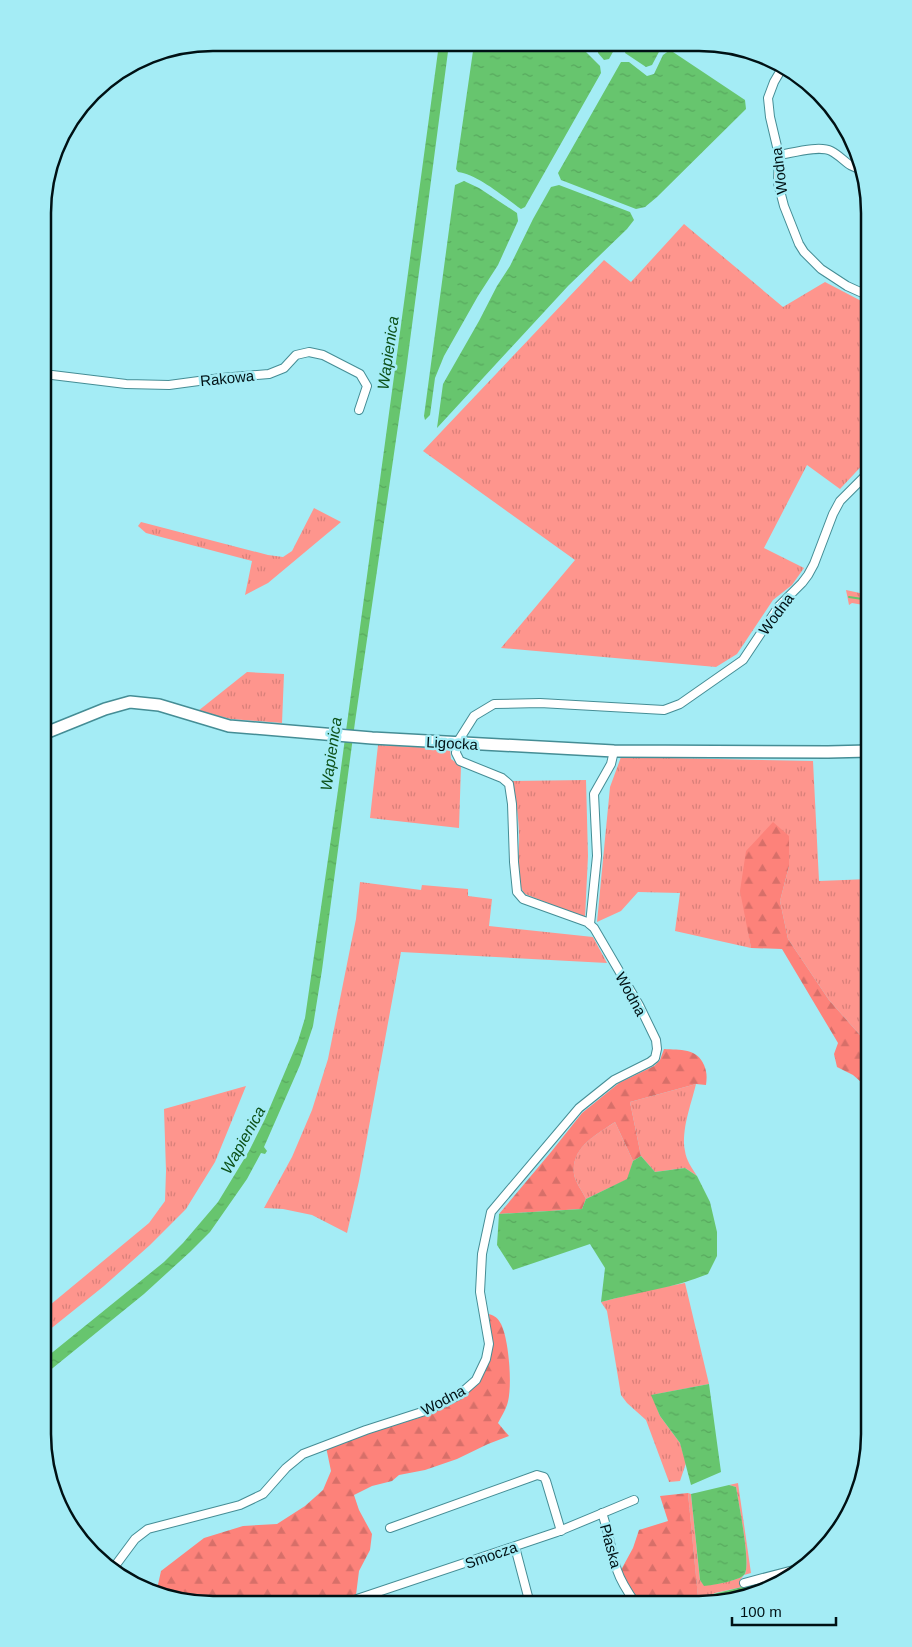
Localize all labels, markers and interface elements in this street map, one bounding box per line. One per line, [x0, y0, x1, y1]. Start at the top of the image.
street label: Wodna [768, 146, 790, 195]
water label: Wapienica [374, 315, 402, 391]
street label: Rakowa [199, 367, 255, 389]
street label: Wodna [755, 589, 797, 638]
water label: Wapienica [317, 716, 345, 792]
street label: Ligocka [426, 733, 479, 753]
street label: Wodna [612, 969, 650, 1019]
water label: Wapienica [218, 1103, 269, 1177]
street label: Wodna [418, 1381, 468, 1419]
street label: Płaska [597, 1522, 625, 1571]
street label: Smocza [463, 1538, 520, 1572]
scale bar [732, 1594, 836, 1626]
text: 100 m [740, 1603, 782, 1620]

